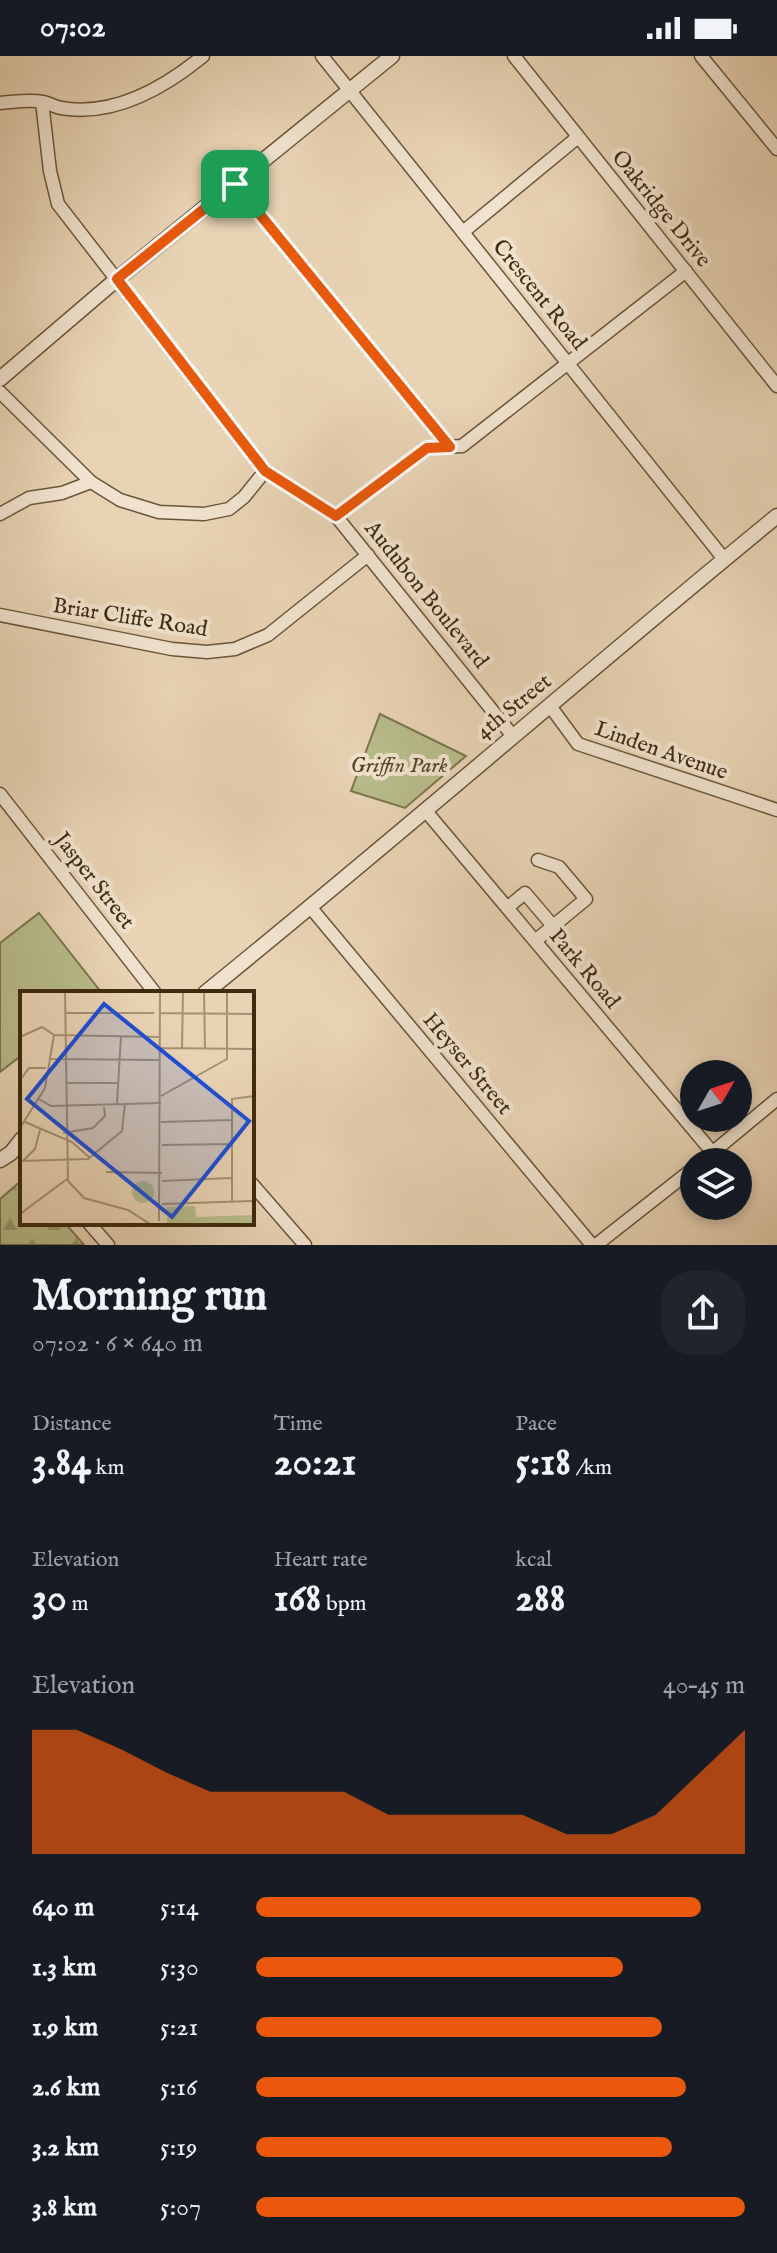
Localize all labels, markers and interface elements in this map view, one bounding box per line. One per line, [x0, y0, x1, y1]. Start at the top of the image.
text: 07:02 [40, 9, 106, 47]
street label: Oakridge Drive [605, 145, 717, 273]
pin [201, 150, 269, 218]
icon: arrive [213, 162, 257, 206]
street label: Crescent Road [486, 234, 592, 356]
street label: Audubon Boulevard [357, 515, 494, 675]
street label: Briar Cliffe Road [51, 592, 210, 644]
street label: 4th Street [470, 668, 558, 746]
street label: Linden Avenue [591, 715, 731, 787]
park label: Griffin Park [350, 752, 448, 780]
street label: Jasper Street [46, 825, 141, 935]
street label: Park Road [542, 923, 626, 1015]
inset map [20, 991, 254, 1225]
street label: Heyser Street [416, 1007, 518, 1121]
north arrow [680, 1060, 752, 1132]
map controls [680, 1060, 752, 1220]
button: layers [680, 1148, 752, 1220]
text: Morning run [32, 1269, 267, 1325]
button: share [661, 1271, 745, 1355]
text: 07:02 · 6 × 640 m [32, 1327, 203, 1360]
text: Distance [32, 1410, 112, 1438]
text: Time [274, 1410, 323, 1438]
text: Pace [515, 1410, 557, 1438]
text: 3.84 [32, 1438, 91, 1489]
text: 20:21 [274, 1438, 356, 1489]
text: 5:18 [515, 1438, 571, 1489]
text: km [91, 1454, 124, 1482]
text: /km [571, 1454, 612, 1482]
text: Elevation [32, 1546, 119, 1574]
text: Heart rate [274, 1546, 368, 1574]
text: kcal [515, 1546, 552, 1574]
text: 30 [32, 1574, 67, 1625]
text: 168 [274, 1574, 321, 1625]
text: 288 [515, 1574, 565, 1625]
text: m [67, 1590, 88, 1618]
text: bpm [321, 1590, 367, 1618]
text: Elevation [32, 1669, 135, 1702]
text: 40–45 m [663, 1669, 745, 1702]
text: 640 m [32, 1891, 94, 1924]
text: 5:14 [160, 1891, 199, 1924]
text: 1.3 km [32, 1951, 97, 1984]
text: 5:30 [160, 1951, 199, 1984]
text: 1.9 km [32, 2011, 98, 2044]
text: 5:21 [160, 2011, 198, 2044]
text: 2.6 km [32, 2071, 100, 2104]
text: 5:16 [160, 2071, 197, 2104]
text: 3.2 km [32, 2131, 99, 2164]
text: 5:19 [160, 2131, 197, 2164]
text: 3.8 km [32, 2191, 97, 2224]
text: 5:07 [160, 2191, 201, 2224]

